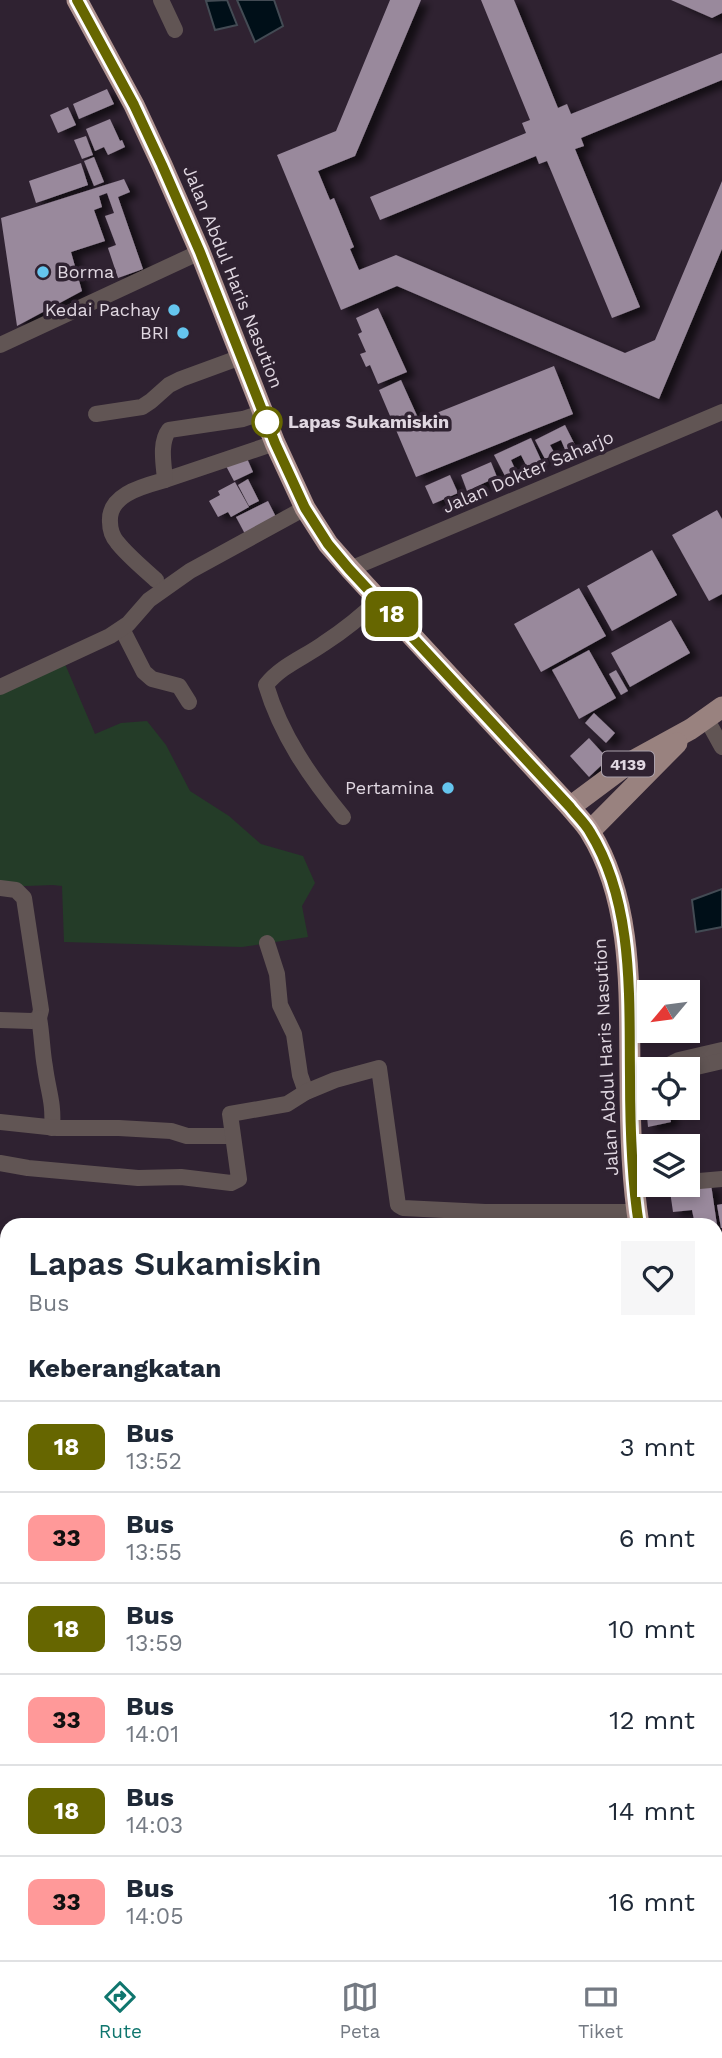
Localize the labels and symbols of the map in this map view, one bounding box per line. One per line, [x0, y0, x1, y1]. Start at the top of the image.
street label: Jalan Abdul Haris Nasution [179, 163, 288, 391]
place label: Borma [57, 261, 114, 282]
marker: Borma [35, 264, 51, 280]
place label: Kedai Pachay [45, 299, 161, 320]
marker: Kedai Pachay [166, 302, 182, 318]
place label: BRI [140, 322, 169, 343]
marker: BRI [175, 325, 191, 341]
marker: Lapas Sukamiskin [252, 407, 282, 437]
place label: Lapas Sukamiskin [288, 411, 449, 432]
street label: Jalan Dokter Saharjo [439, 426, 617, 517]
line badge: 18 [360, 591, 424, 637]
road number: 4139 [602, 751, 654, 776]
place label: Pertamina [345, 777, 434, 798]
marker: Pertamina [440, 780, 456, 796]
street label: Jalan Abdul Haris Nasution [589, 938, 622, 1176]
north arrow [637, 980, 700, 1043]

